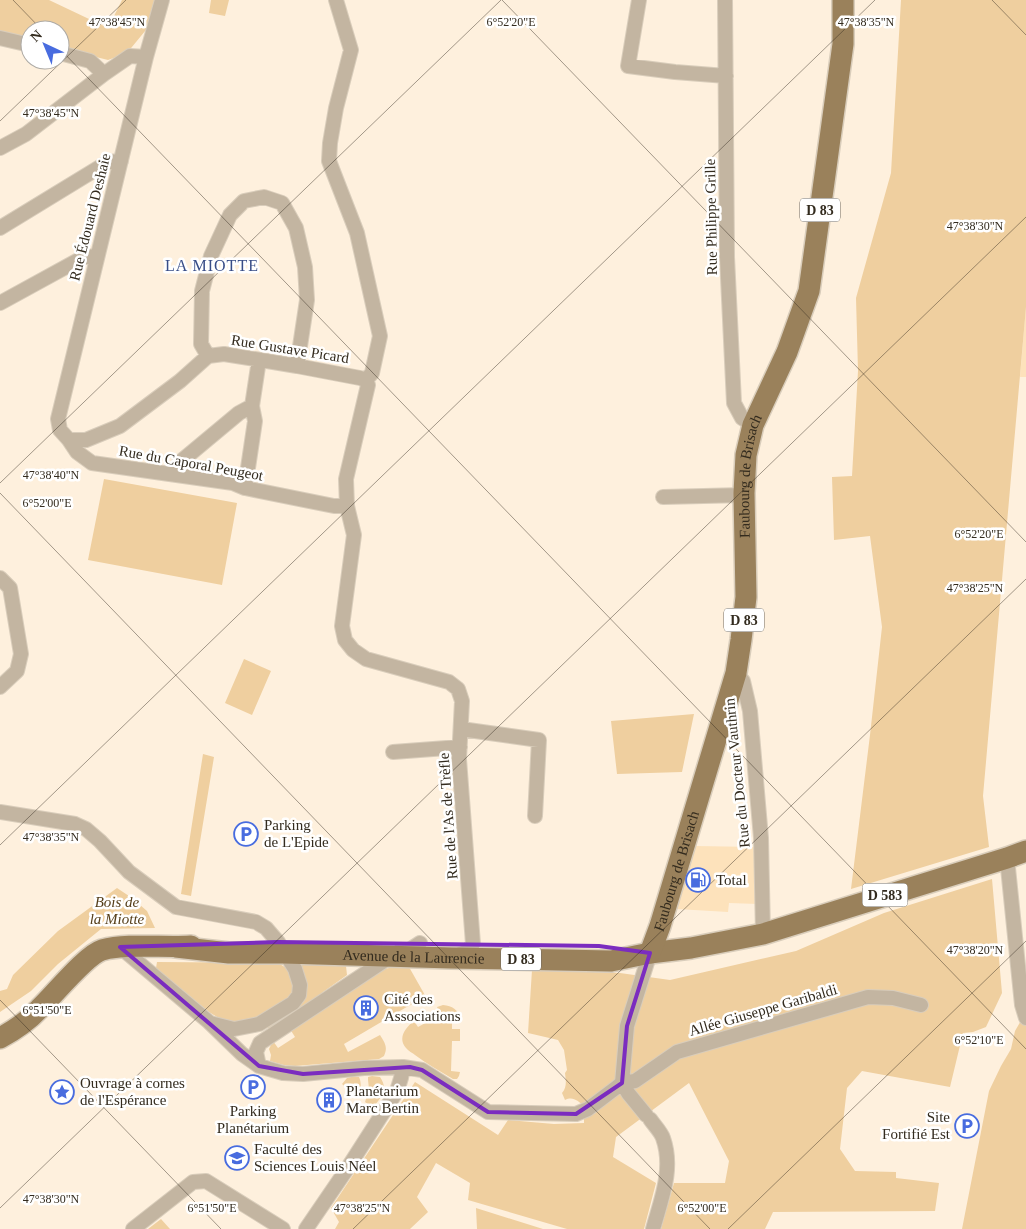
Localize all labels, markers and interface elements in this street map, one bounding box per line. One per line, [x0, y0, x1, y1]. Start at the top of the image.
text: 47°38'45"N [89, 15, 146, 29]
text: 6°52'20"E [486, 15, 536, 29]
text: 47°38'35"N [838, 15, 895, 29]
north arrow [20, 20, 70, 70]
text: N [27, 27, 45, 45]
text: 47°38'45"N [23, 106, 80, 120]
street label: Rue Édouard Deshaie [66, 151, 114, 282]
street label: Rue Philippe Grille [702, 158, 720, 275]
road number: D 83 [800, 198, 840, 222]
text: 47°38'30"N [947, 219, 1004, 233]
district label: LA MIOTTE [165, 257, 259, 274]
street label: Rue Gustave Picard [230, 332, 351, 366]
street label: Faubourg de Brisach [736, 411, 765, 538]
street label: Rue du Caporal Peugeot [118, 442, 265, 484]
text: 47°38'40"N [23, 468, 80, 482]
text: 6°52'00"E [22, 496, 72, 510]
text: 6°52'20"E [954, 527, 1004, 541]
text: 47°38'25"N [947, 581, 1004, 595]
road number: D 83 [724, 608, 764, 632]
street label: Rue du Docteur Vauthrin [721, 697, 753, 848]
street label: Rue de l'As de Trèfle [436, 752, 460, 880]
street label: Faubourg de Brisach [651, 809, 702, 934]
place label: Parking de L'Epide [264, 817, 329, 850]
parking icon: Parking de L'Epide [233, 821, 259, 847]
text: 47°38'35"N [23, 830, 80, 844]
fuel station icon: Total [685, 867, 711, 893]
place label: Total [716, 872, 747, 888]
road number: D 583 [862, 884, 908, 906]
park label: Bois de la Miotte [90, 894, 145, 927]
text: 47°38'20"N [947, 943, 1004, 957]
street label: Avenue de la Laurencie [342, 947, 485, 967]
road number: D 83 [501, 948, 541, 971]
street label: Allée Giuseppe Garibaldi [687, 981, 839, 1039]
place label: Cité des Associations [384, 991, 461, 1024]
building icon: Cité des Associations [353, 995, 379, 1021]
text: 6°51'50"E [22, 1003, 72, 1017]
text: 6°52'10"E [954, 1033, 1004, 1047]
parking icon: Parking Planétarium [240, 1074, 266, 1100]
place label: Ouvrage à cornes de l'Espérance [80, 1075, 185, 1108]
place icon: Ouvrage à cornes de l'Espérance [49, 1079, 75, 1105]
place label: Planétarium Marc Bertin [346, 1083, 419, 1116]
building icon: Planétarium Marc Bertin [316, 1087, 342, 1113]
place label: Parking Planétarium [217, 1103, 290, 1136]
place label: Site Fortifié Est [882, 1109, 951, 1142]
parking icon: Site Fortifié Est [954, 1113, 980, 1139]
place label: Faculté des Sciences Louis Néel [254, 1141, 376, 1174]
school or university icon: Faculté des Sciences Louis Néel [224, 1145, 250, 1171]
text: 47°38'30"N [23, 1192, 80, 1206]
text: 6°51'50"E [187, 1201, 237, 1215]
text: 47°38'25"N [334, 1201, 391, 1215]
text: 6°52'00"E [677, 1201, 727, 1215]

